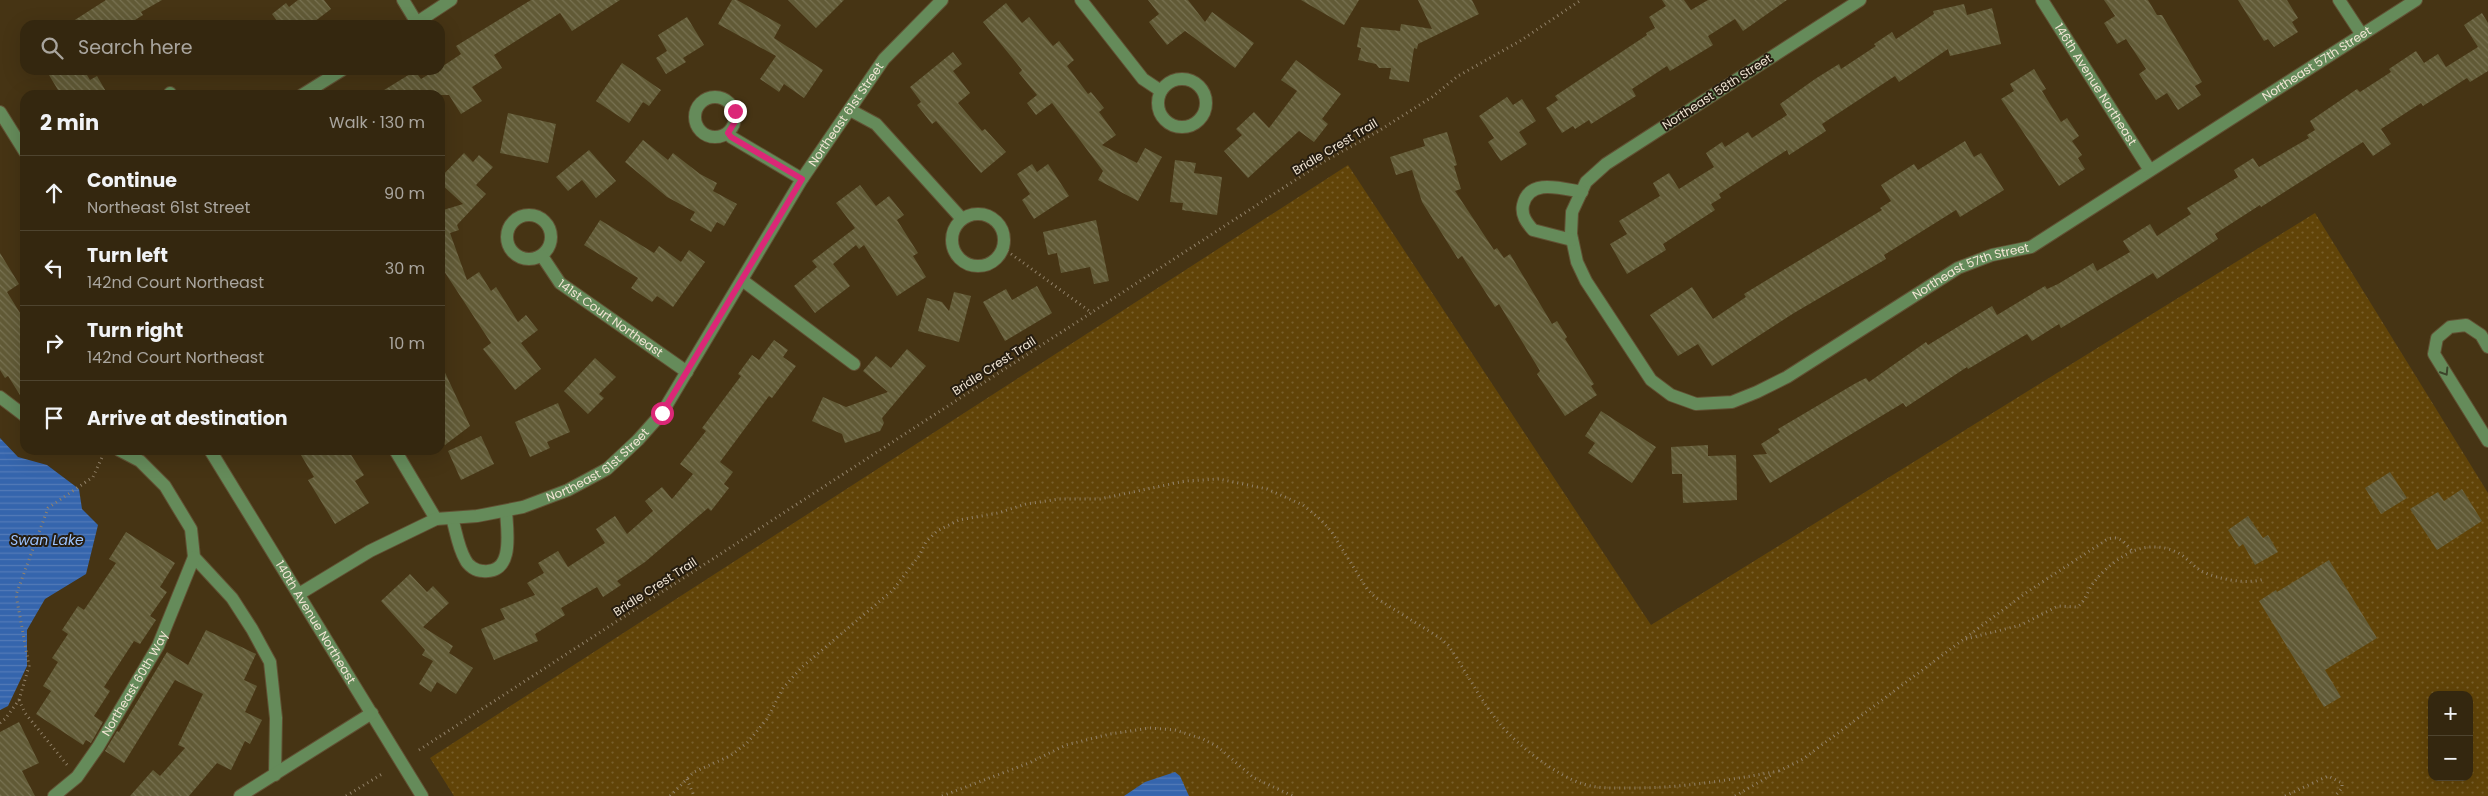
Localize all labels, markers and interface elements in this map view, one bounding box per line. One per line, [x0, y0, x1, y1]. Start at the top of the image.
search box [20, 20, 445, 75]
street label: 146th Avenue Northeast [2051, 20, 2141, 149]
street label: Northeast 57th Street [2259, 22, 2374, 105]
icon: search [38, 34, 66, 62]
text: Search here [78, 34, 192, 61]
street label: Northeast 58th Street [1659, 50, 1775, 133]
street label: Northeast 61st Street [804, 59, 887, 170]
route end [724, 100, 747, 123]
text: 2 min [40, 108, 99, 137]
text: Walk · 130 m [329, 111, 425, 134]
street label: Bridle Crest Trail [1289, 114, 1381, 179]
text: Continue [87, 167, 177, 194]
icon: ahead [40, 179, 68, 207]
text: 90 m [384, 182, 425, 205]
text: Northeast 61st Street [87, 196, 250, 219]
street label: Northeast 57th Street [1909, 239, 2030, 303]
text: Turn left [87, 242, 168, 269]
icon: left [40, 254, 68, 282]
text: 30 m [385, 257, 425, 280]
text: 142nd Court Northeast [87, 271, 264, 294]
street label: 141st Court Northeast [555, 275, 667, 361]
text: Turn right [87, 317, 183, 344]
icon: right [40, 329, 68, 357]
text: 10 m [389, 332, 425, 355]
street label: Bridle Crest Trail [949, 332, 1039, 399]
text: 142nd Court Northeast [87, 346, 264, 369]
one-way arrow [2438, 366, 2448, 375]
route start [651, 402, 674, 425]
icon: arrive [40, 404, 68, 432]
text: Arrive at destination [87, 405, 288, 432]
street label: Northeast 61st Street [544, 424, 653, 506]
water label: Swan Lake [10, 530, 84, 550]
street label: Bridle Crest Trail [610, 553, 700, 620]
street label: 140th Avenue Northeast [272, 557, 360, 687]
street label: Northeast 60th Way [97, 628, 171, 739]
map controls [2428, 691, 2473, 781]
button: + [2428, 691, 2473, 736]
button: − [2428, 736, 2473, 781]

